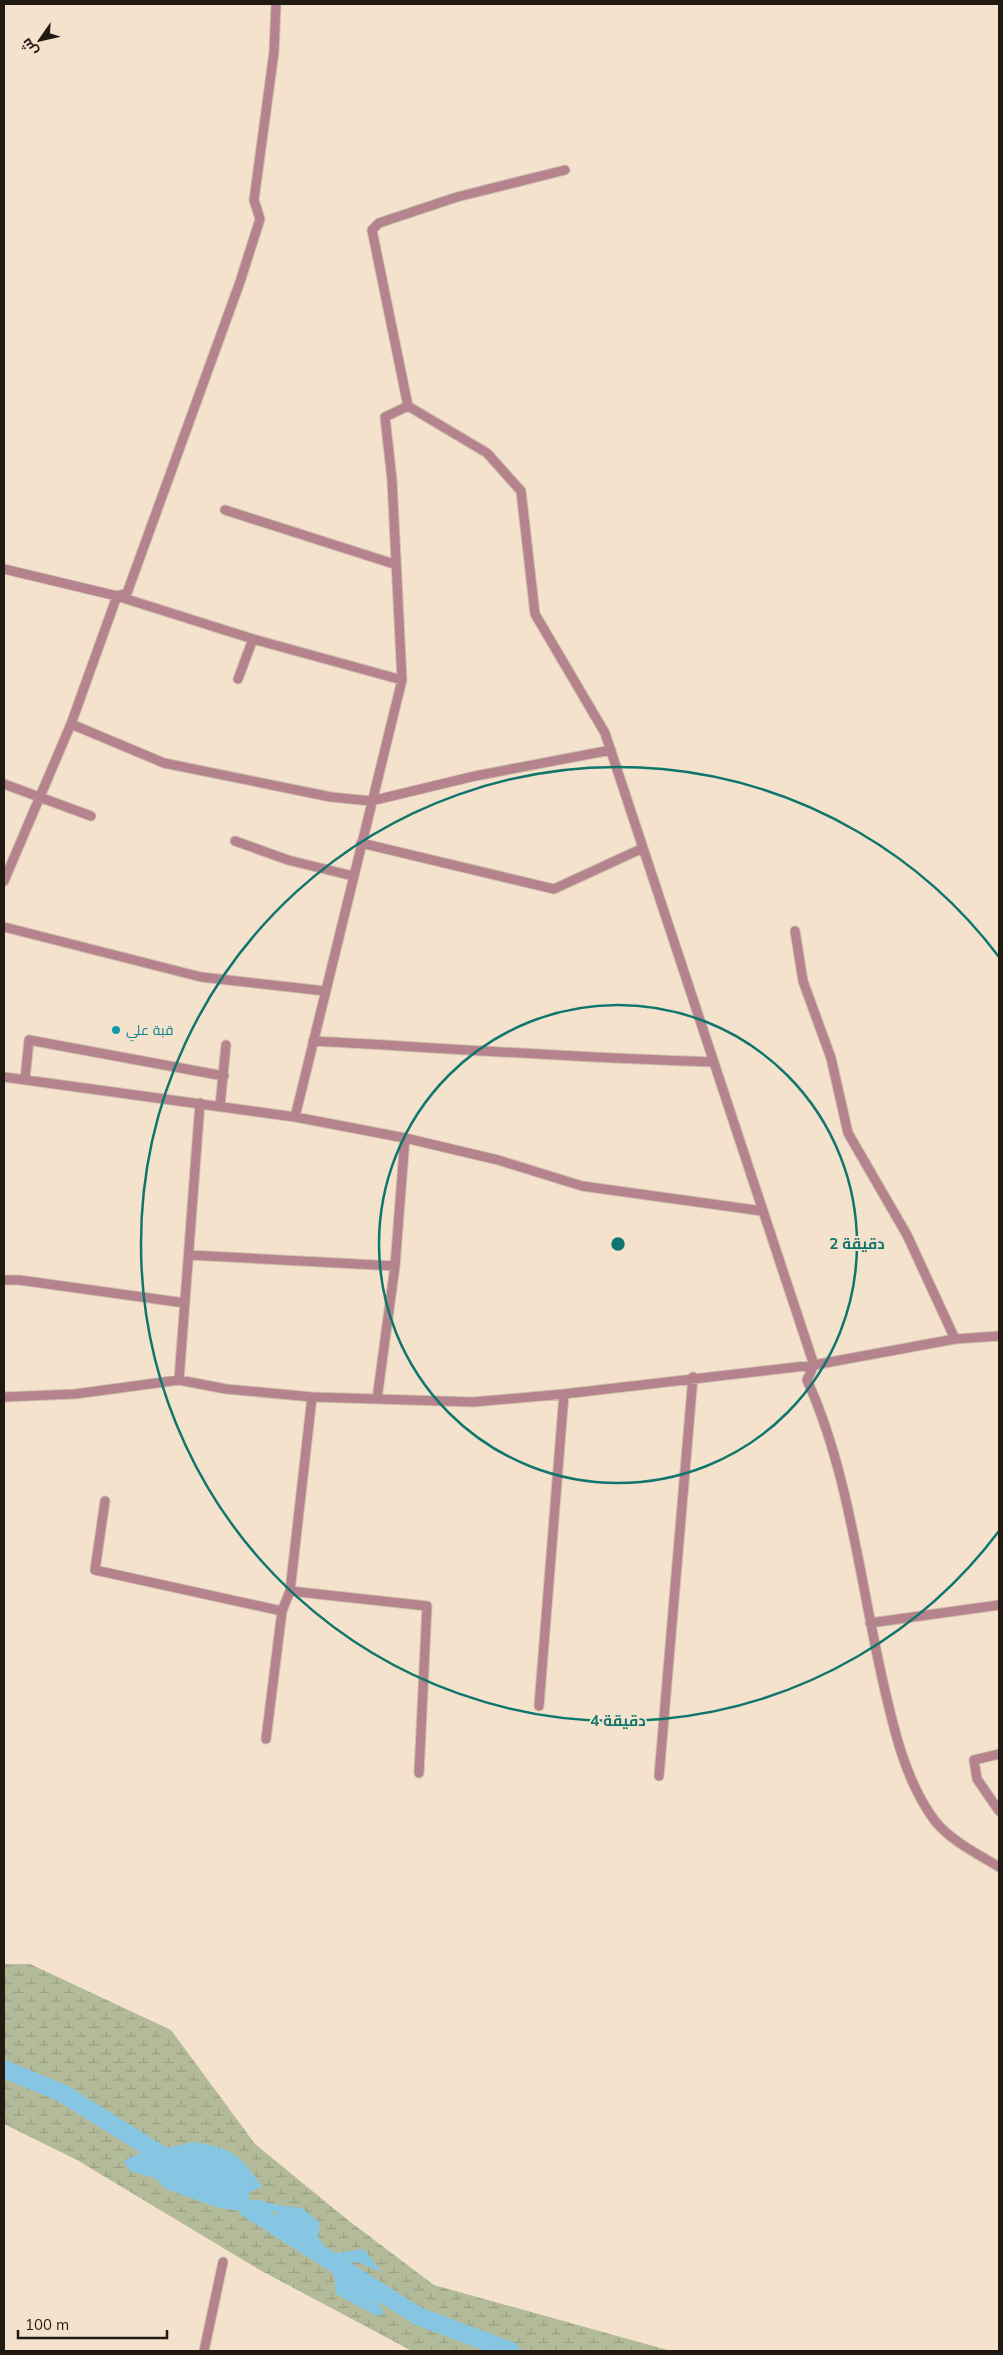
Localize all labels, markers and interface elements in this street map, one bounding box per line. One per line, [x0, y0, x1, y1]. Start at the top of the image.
north arrow [15, 15, 65, 65]
text: ش [17, 35, 42, 60]
place label: قبة علي [126, 1021, 173, 1042]
marker: قبة علي [110, 1024, 122, 1036]
text: 2 دقيقة [829, 1234, 885, 1253]
centre of rings [609, 1235, 627, 1253]
text: 4 دقيقة [590, 1711, 646, 1730]
scale bar [18, 2308, 166, 2340]
text: 100 m [25, 2315, 69, 2334]

